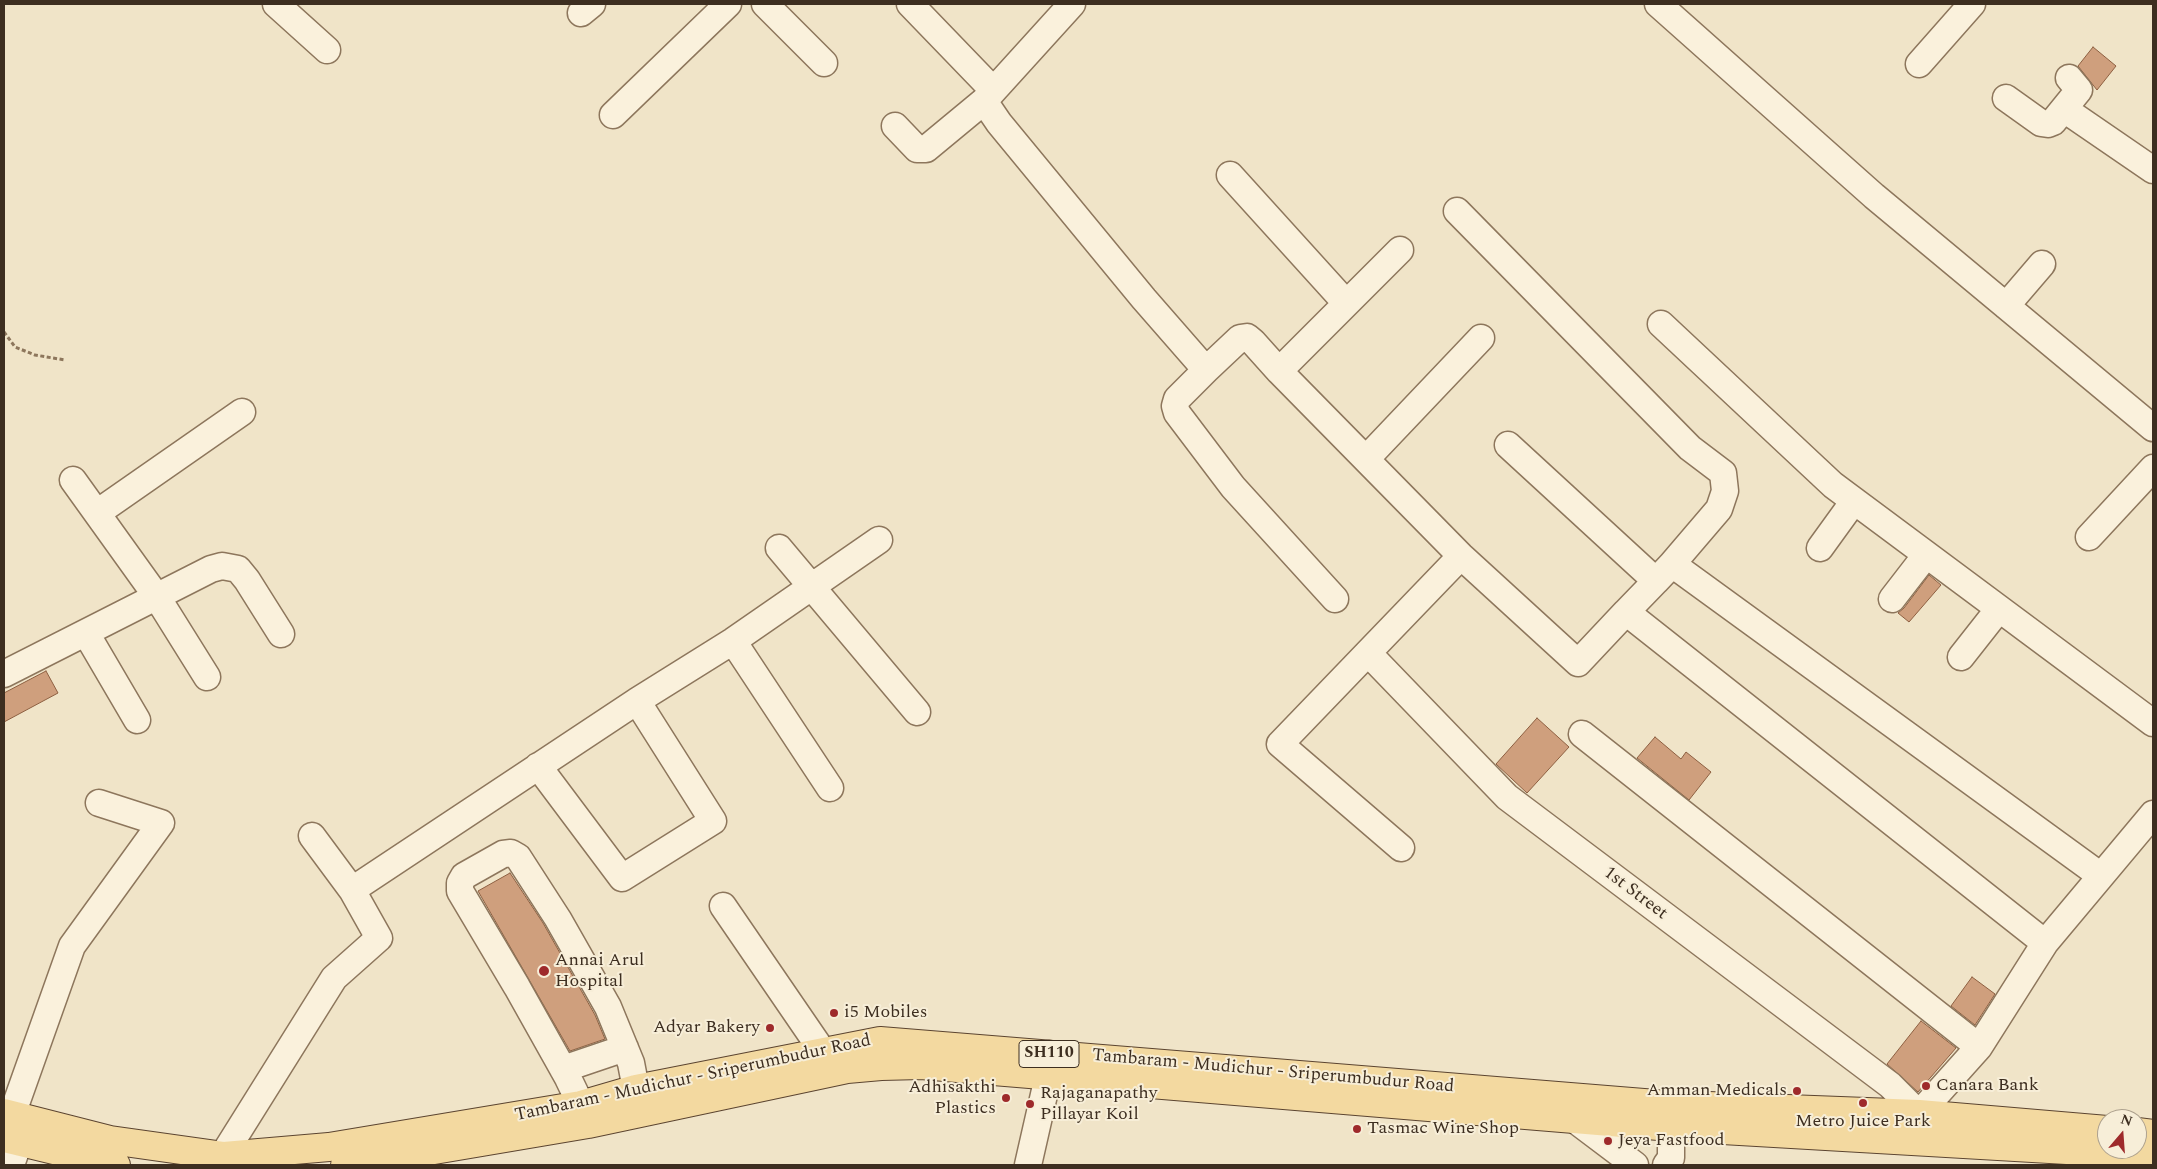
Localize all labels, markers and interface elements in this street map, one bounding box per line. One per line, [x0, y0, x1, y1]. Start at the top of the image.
street label: 1st Street [1599, 863, 1671, 925]
place label: Annai Arul Hospital [555, 950, 644, 992]
marker: Annai Arul Hospital [537, 964, 551, 978]
place label: i5 Mobiles [844, 1002, 928, 1024]
marker: i5 Mobiles [828, 1007, 840, 1019]
place label: Adyar Bakery [653, 1017, 760, 1039]
marker: Adyar Bakery [764, 1022, 776, 1034]
street label: Tambaram - Mudichur - Sriperumbudur Road [513, 1031, 873, 1127]
road number: SH110 [1019, 1040, 1079, 1068]
street label: Tambaram - Mudichur - Sriperumbudur Road [1091, 1045, 1455, 1099]
place label: Canara Bank [1936, 1075, 2039, 1097]
place label: Adhisakthi Plastics [908, 1077, 996, 1120]
place label: Amman Medicals [1647, 1080, 1787, 1102]
marker: Canara Bank [1920, 1080, 1932, 1092]
place label: Rajaganapathy Pillayar Koil [1040, 1083, 1157, 1126]
marker: Amman Medicals [1791, 1085, 1803, 1097]
marker: Adhisakthi Plastics [1000, 1092, 1012, 1104]
marker: Metro Juice Park [1857, 1097, 1869, 1109]
marker: Rajaganapathy Pillayar Koil [1024, 1098, 1036, 1110]
text: N [2118, 1108, 2135, 1132]
north arrow [2097, 1109, 2147, 1159]
place label: Metro Juice Park [1795, 1111, 1931, 1133]
place label: Tasmac Wine Shop [1367, 1118, 1519, 1140]
marker: Tasmac Wine Shop [1351, 1123, 1363, 1135]
place label: Jeya Fastfood [1618, 1130, 1725, 1152]
marker: Jeya Fastfood [1602, 1135, 1614, 1147]

